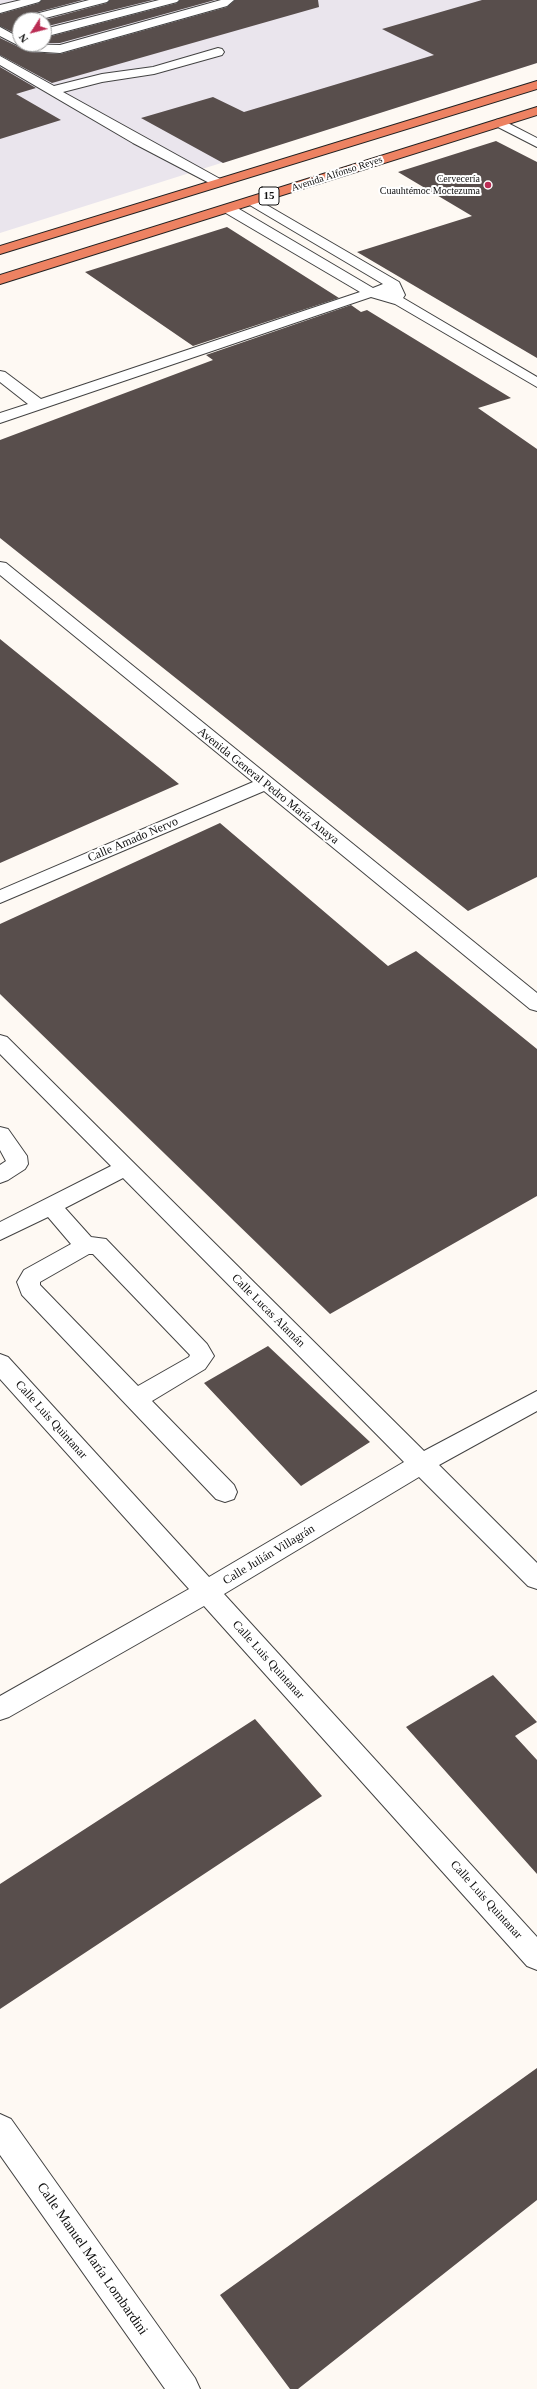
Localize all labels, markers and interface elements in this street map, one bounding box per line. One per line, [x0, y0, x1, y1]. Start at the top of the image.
north arrow [12, 12, 52, 52]
text: N [16, 32, 30, 45]
street label: Avenida Alfonso Reyes [290, 154, 384, 194]
place label: Cervecería Cuauhtémoc Moctezuma [380, 173, 480, 196]
marker: Cervecería Cuauhtémoc Moctezuma [483, 180, 493, 190]
road number: 15 [259, 187, 279, 205]
street label: Avenida General Pedro María Anaya [194, 724, 342, 848]
street label: Calle Amado Nervo [86, 814, 180, 866]
street label: Calle Lucas Alamán [228, 1271, 308, 1351]
street label: Calle Luis Quintanar [12, 1378, 90, 1462]
street label: Calle Julián Villagrán [220, 1522, 318, 1588]
street label: Calle Luis Quintanar [229, 1618, 307, 1702]
street label: Calle Luis Quintanar [447, 1858, 525, 1942]
street label: Calle Manuel María Lombardini [33, 2180, 151, 2338]

